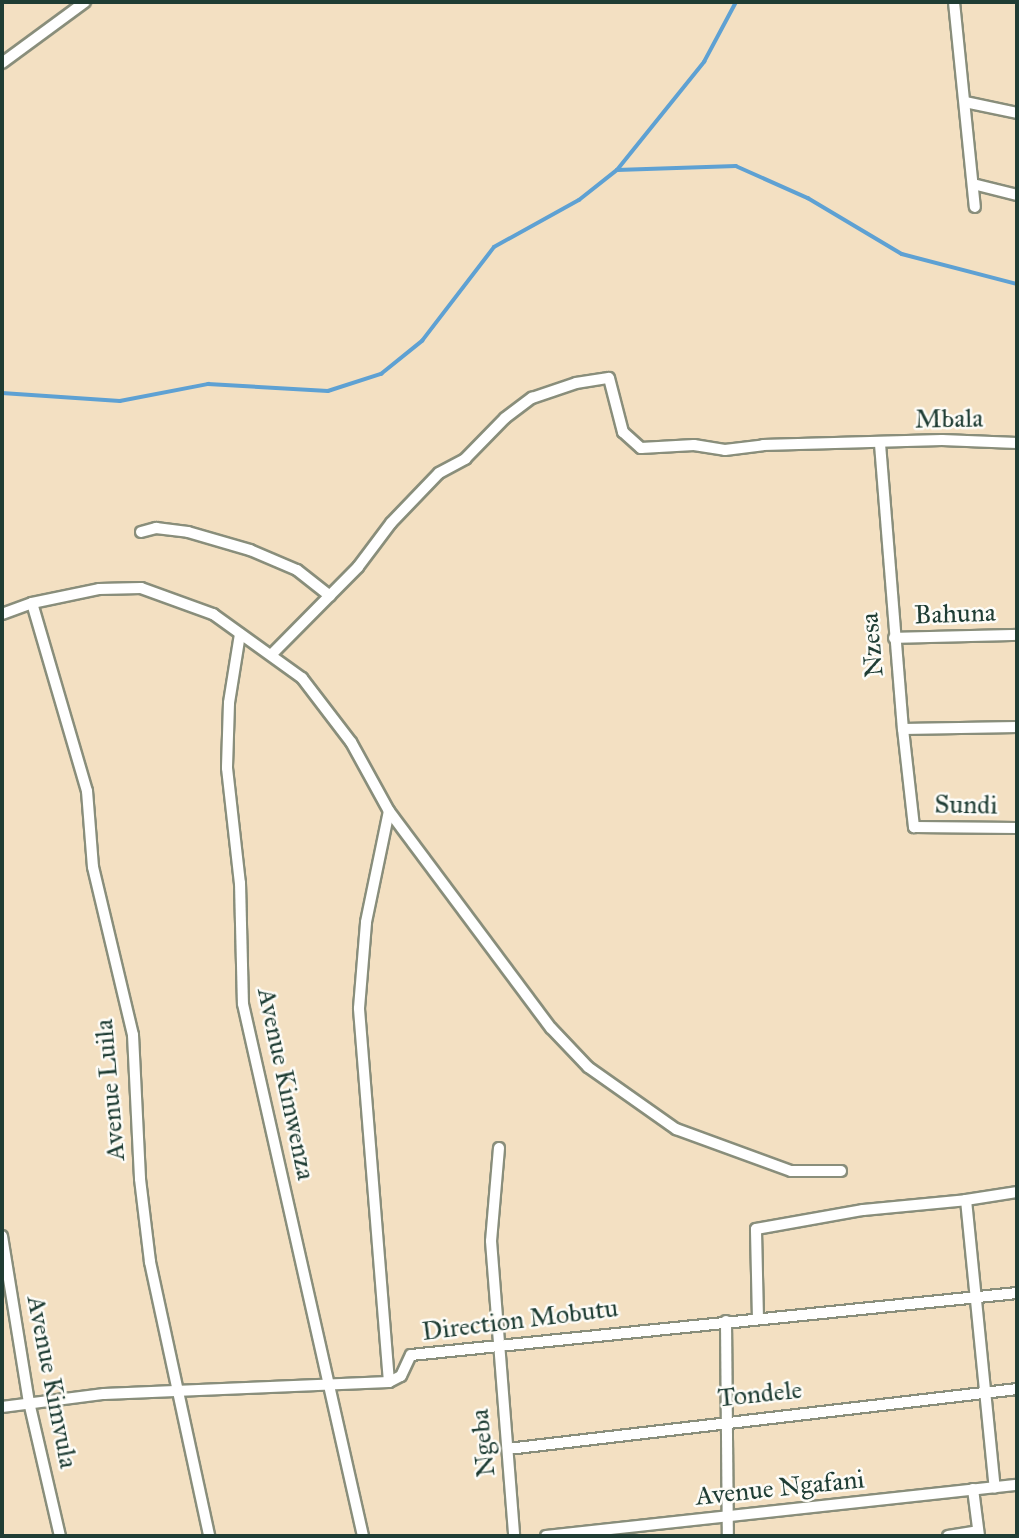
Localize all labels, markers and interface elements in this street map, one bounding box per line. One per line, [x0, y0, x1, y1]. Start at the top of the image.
street label: Mbala [915, 403, 983, 435]
street label: Bahuna [914, 597, 996, 631]
street label: Nzesa [854, 611, 890, 679]
street label: Sundi [934, 789, 998, 821]
street label: Avenue Kimwenza [250, 985, 322, 1183]
street label: Avenue Luila [88, 1018, 132, 1162]
street label: Direction Mobutu [420, 1292, 620, 1348]
street label: Avenue Kimvula [20, 1293, 84, 1471]
street label: Tondele [716, 1374, 804, 1414]
street label: Ngeba [464, 1407, 502, 1479]
street label: Avenue Ngafani [694, 1464, 866, 1512]

